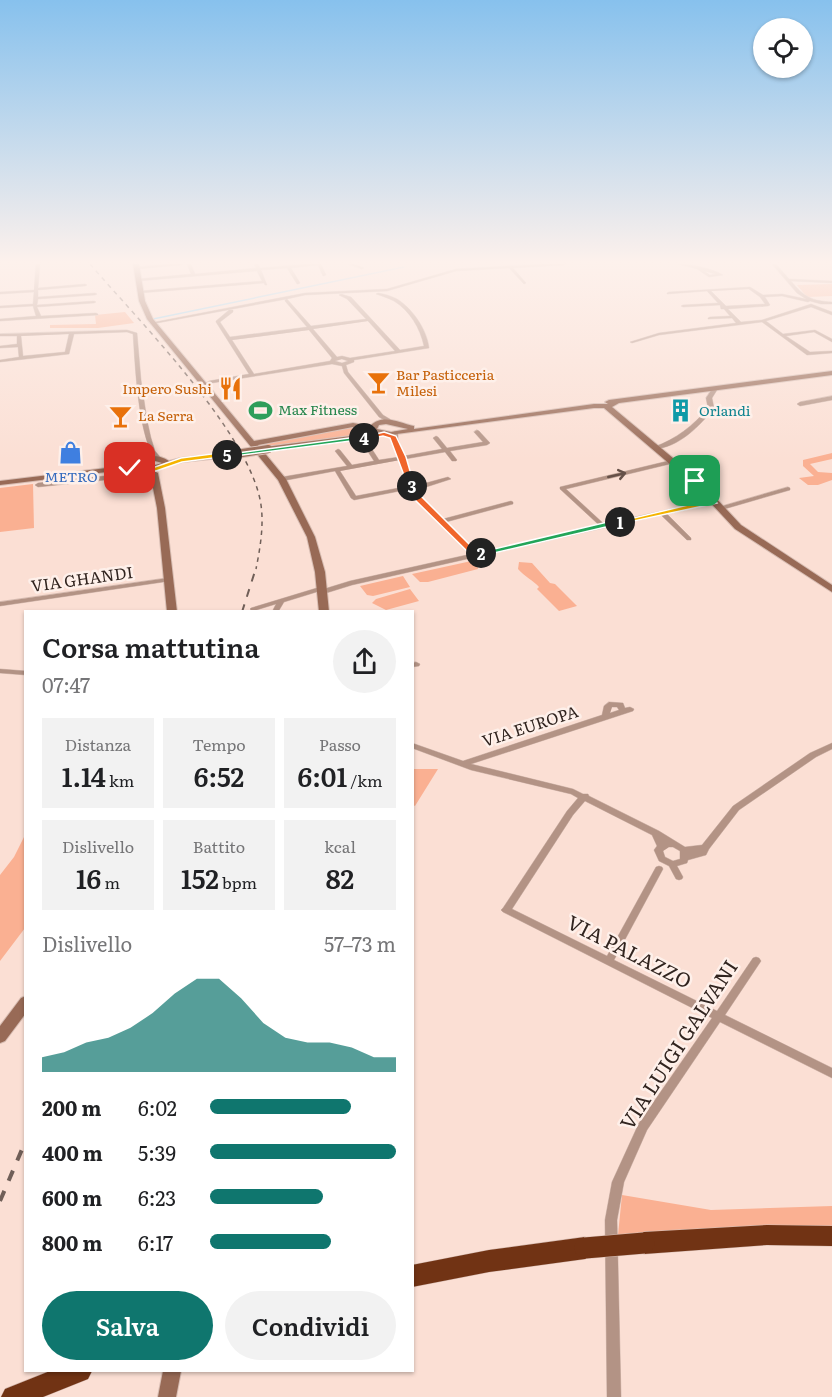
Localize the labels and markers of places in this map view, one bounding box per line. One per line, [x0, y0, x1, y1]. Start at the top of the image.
place label: Bar Pasticceria Milesi [396, 364, 495, 400]
bar icon: Bar Pasticceria Milesi [365, 370, 391, 396]
restaurant icon: Impero Sushi [217, 376, 243, 402]
place label: Impero Sushi [122, 378, 212, 398]
sports icon: Max Fitness [247, 397, 273, 423]
building icon: Orlandi [668, 398, 694, 424]
place label: Max Fitness [278, 399, 357, 419]
place label: Orlandi [699, 400, 751, 420]
bar icon: La Serra [107, 403, 133, 429]
place label: La Serra [138, 405, 194, 425]
pin: 4 [349, 423, 379, 453]
shop icon: METRO [58, 440, 84, 466]
pin: 5 [212, 440, 242, 470]
pin [104, 442, 155, 493]
pin [669, 455, 720, 506]
place label: METRO [44, 466, 98, 486]
pin: 3 [397, 471, 427, 501]
pin: 1 [605, 507, 635, 537]
pin: 2 [466, 538, 496, 568]

